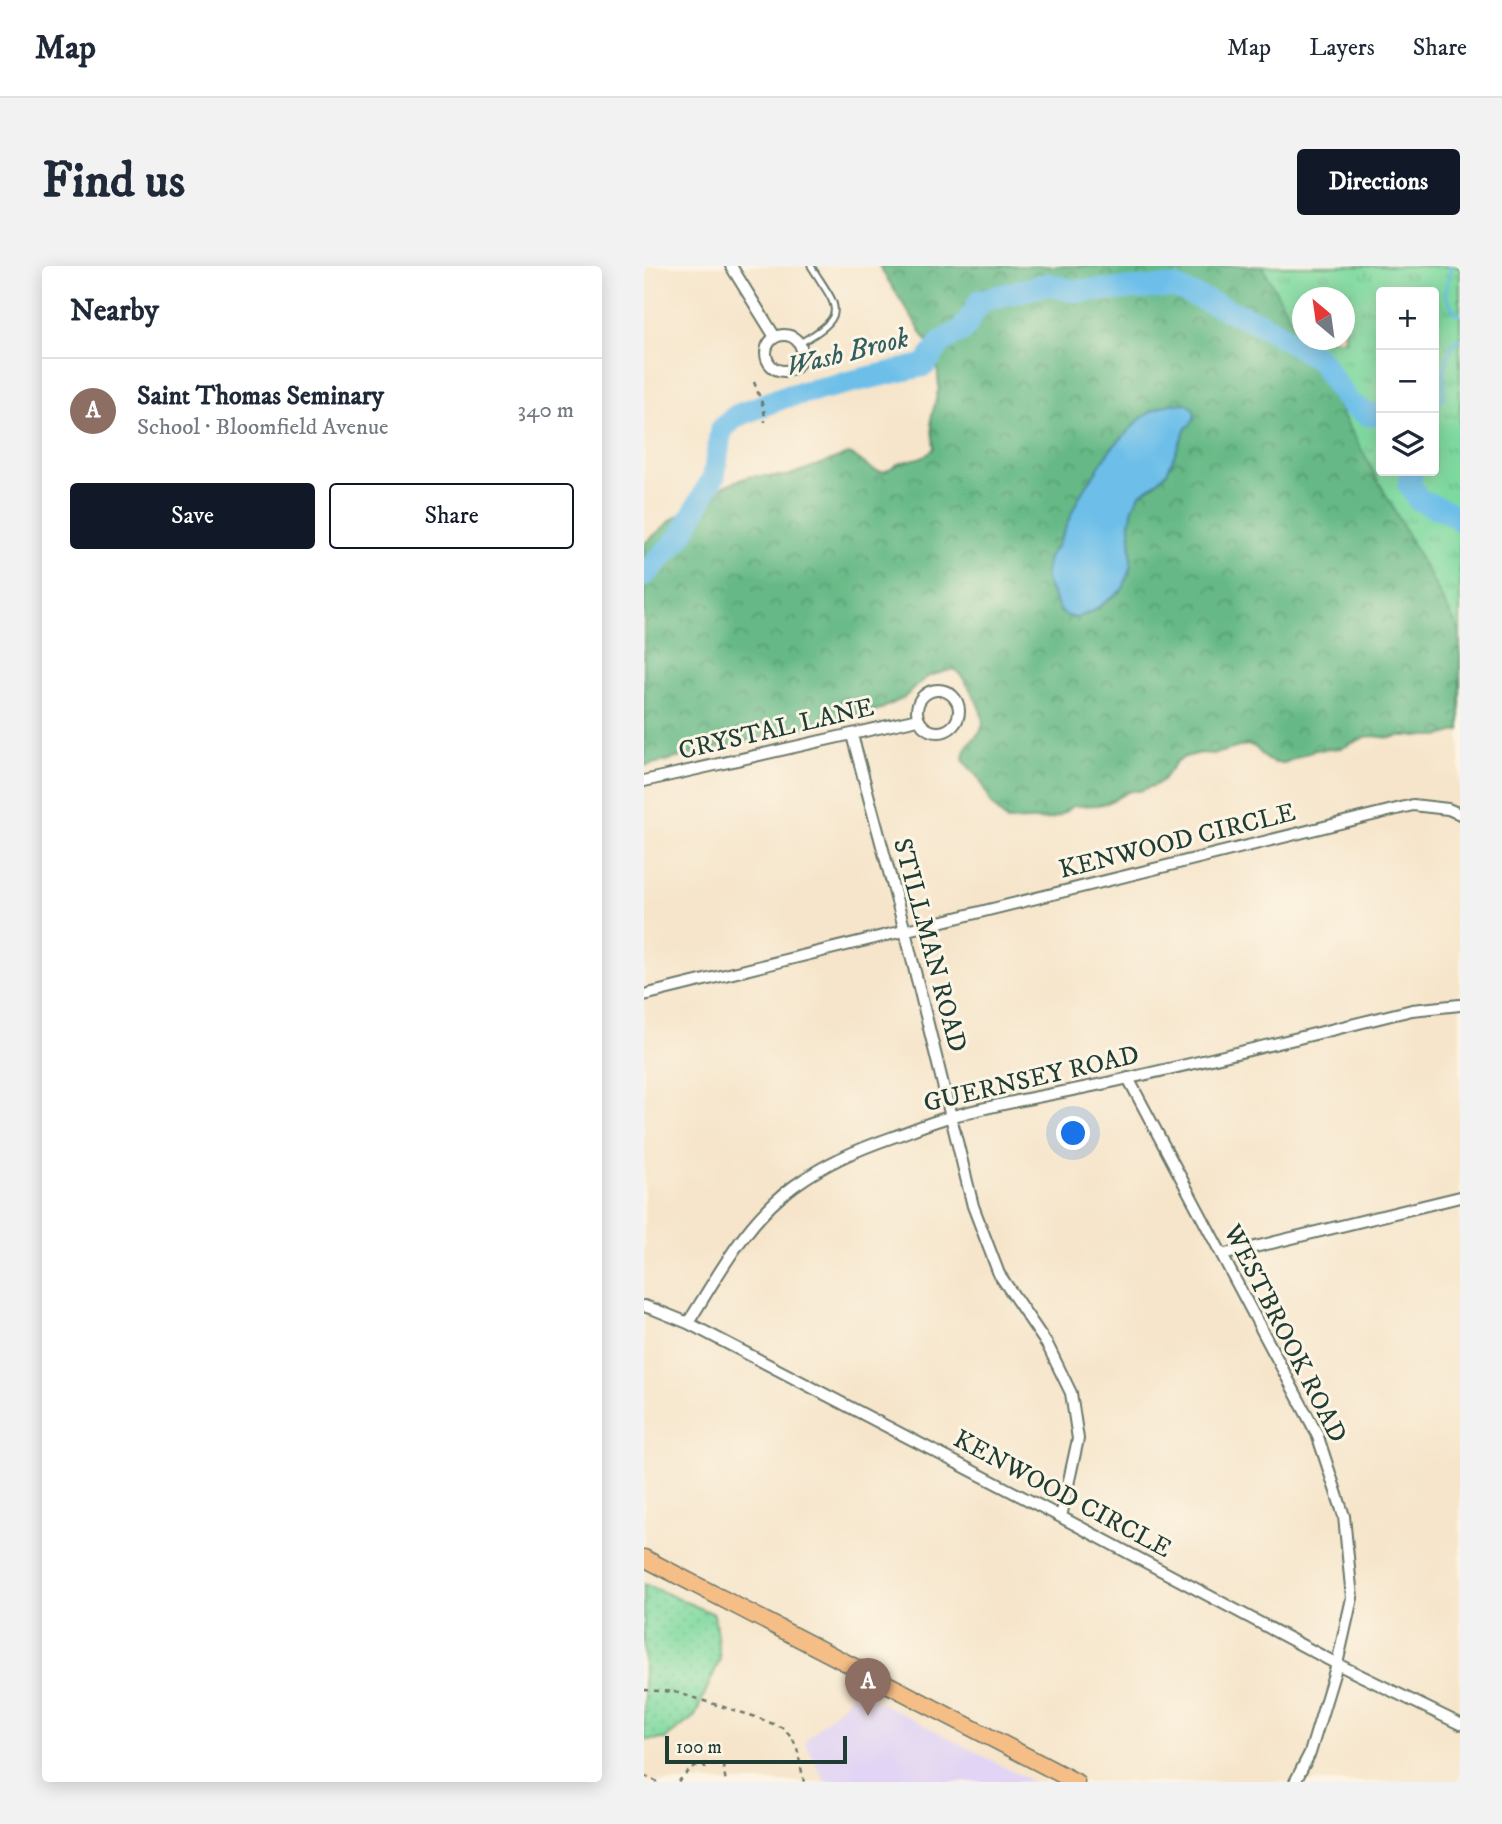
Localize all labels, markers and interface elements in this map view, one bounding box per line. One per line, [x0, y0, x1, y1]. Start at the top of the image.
text: Map [35, 28, 96, 69]
text: Map [1227, 33, 1271, 63]
text: Layers [1309, 33, 1375, 63]
text: Share [1413, 33, 1467, 63]
button: Directions [1297, 149, 1460, 215]
text: Find us [42, 151, 185, 213]
north arrow [1292, 287, 1355, 350]
map controls [1376, 287, 1439, 476]
button: + [1376, 287, 1439, 350]
text: Nearby [70, 293, 159, 330]
water label: Wash Brook [782, 320, 913, 385]
button: − [1376, 350, 1439, 413]
text: Saint Thomas Seminary [137, 380, 384, 413]
text: A [86, 396, 100, 425]
text: 340 m [518, 396, 574, 425]
text: School · Bloomfield Avenue [137, 413, 389, 442]
button: layers [1376, 413, 1439, 476]
button: Save [70, 483, 315, 549]
button: Share [329, 483, 574, 549]
street label: CRYSTAL LANE [675, 691, 877, 768]
street label: KENWOOD CIRCLE [1056, 796, 1299, 887]
street label: STILLMAN ROAD [885, 835, 974, 1056]
street label: GUERNSEY ROAD [920, 1039, 1142, 1120]
your location [1056, 1116, 1090, 1150]
street label: WESTBROOK ROAD [1215, 1218, 1354, 1448]
street label: KENWOOD CIRCLE [947, 1423, 1177, 1566]
pin: A [845, 1658, 891, 1716]
scale bar [665, 1733, 847, 1765]
text: 100 m [676, 1736, 722, 1759]

